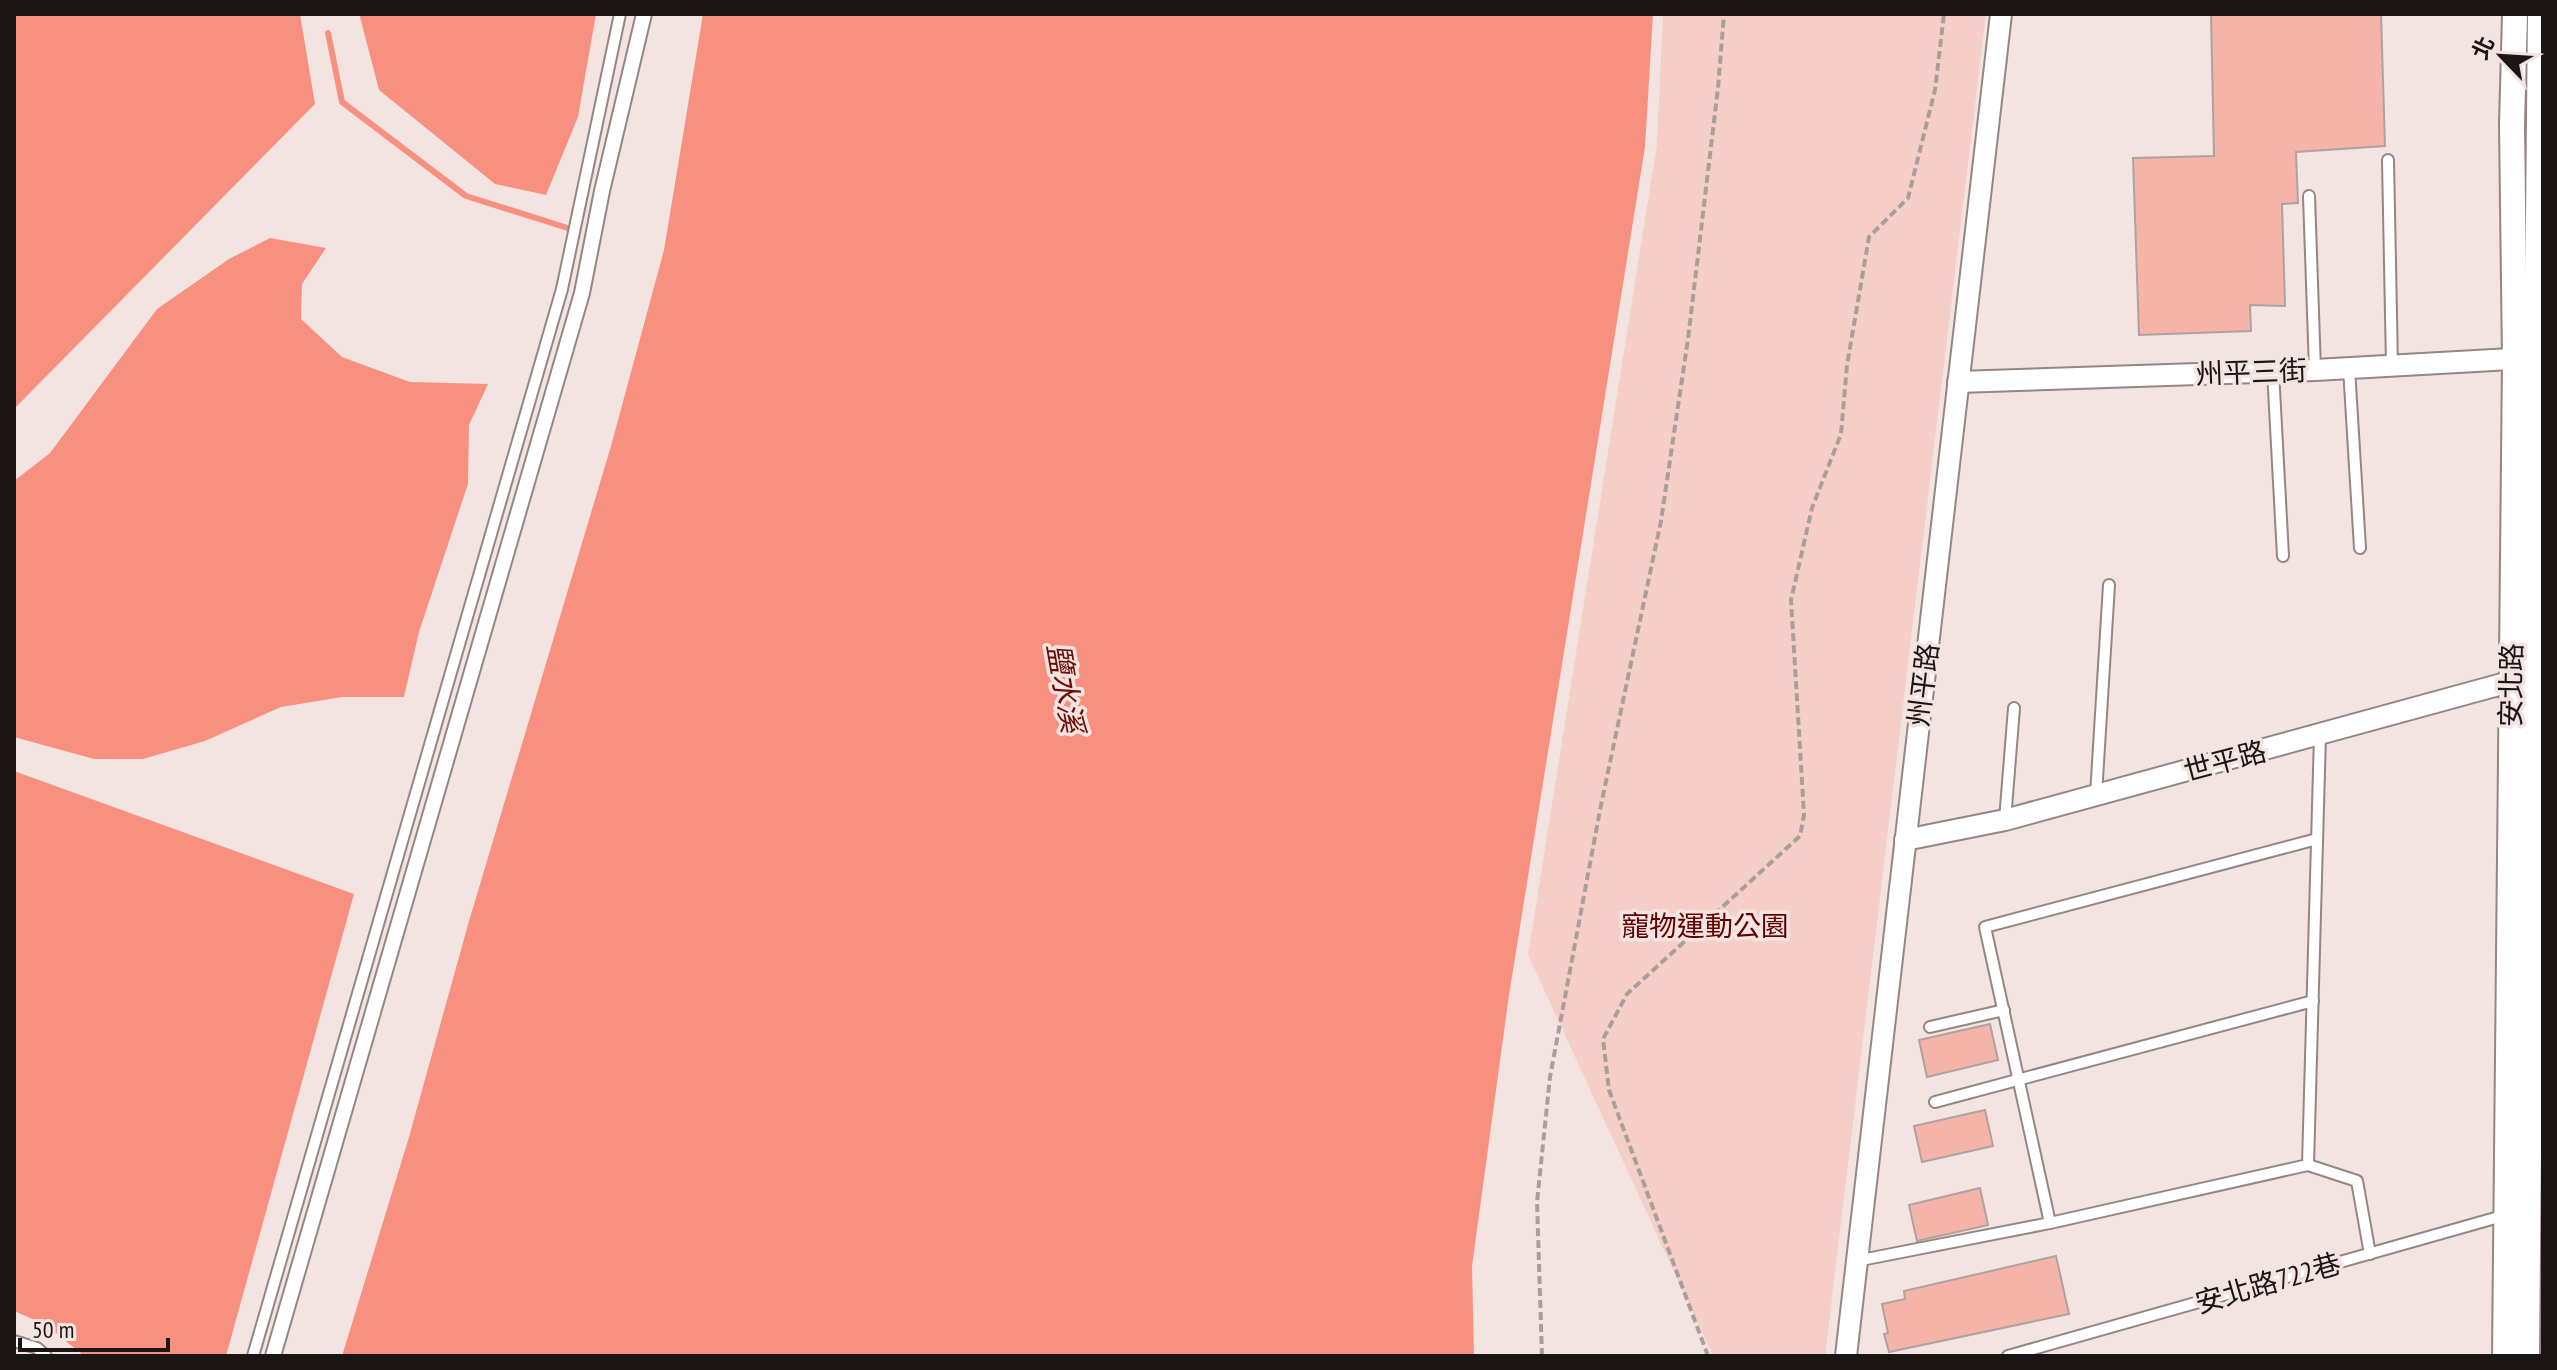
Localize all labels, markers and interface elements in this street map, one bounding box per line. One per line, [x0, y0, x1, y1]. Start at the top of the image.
north arrow [2461, 16, 2541, 96]
text: 北 [2466, 32, 2500, 63]
street label: 州平三街 [2194, 351, 2308, 392]
water label: 鹽水溪 [1039, 640, 1094, 739]
street label: 州平路 [1899, 641, 1946, 729]
street label: 安北路 [2491, 643, 2530, 727]
street label: 世平路 [2180, 732, 2270, 789]
park label: 寵物運動公園 [1621, 907, 1789, 944]
street label: 安北路722巷 [2191, 1244, 2345, 1321]
scale bar [20, 1302, 168, 1352]
text: 50 m [32, 1314, 74, 1345]

